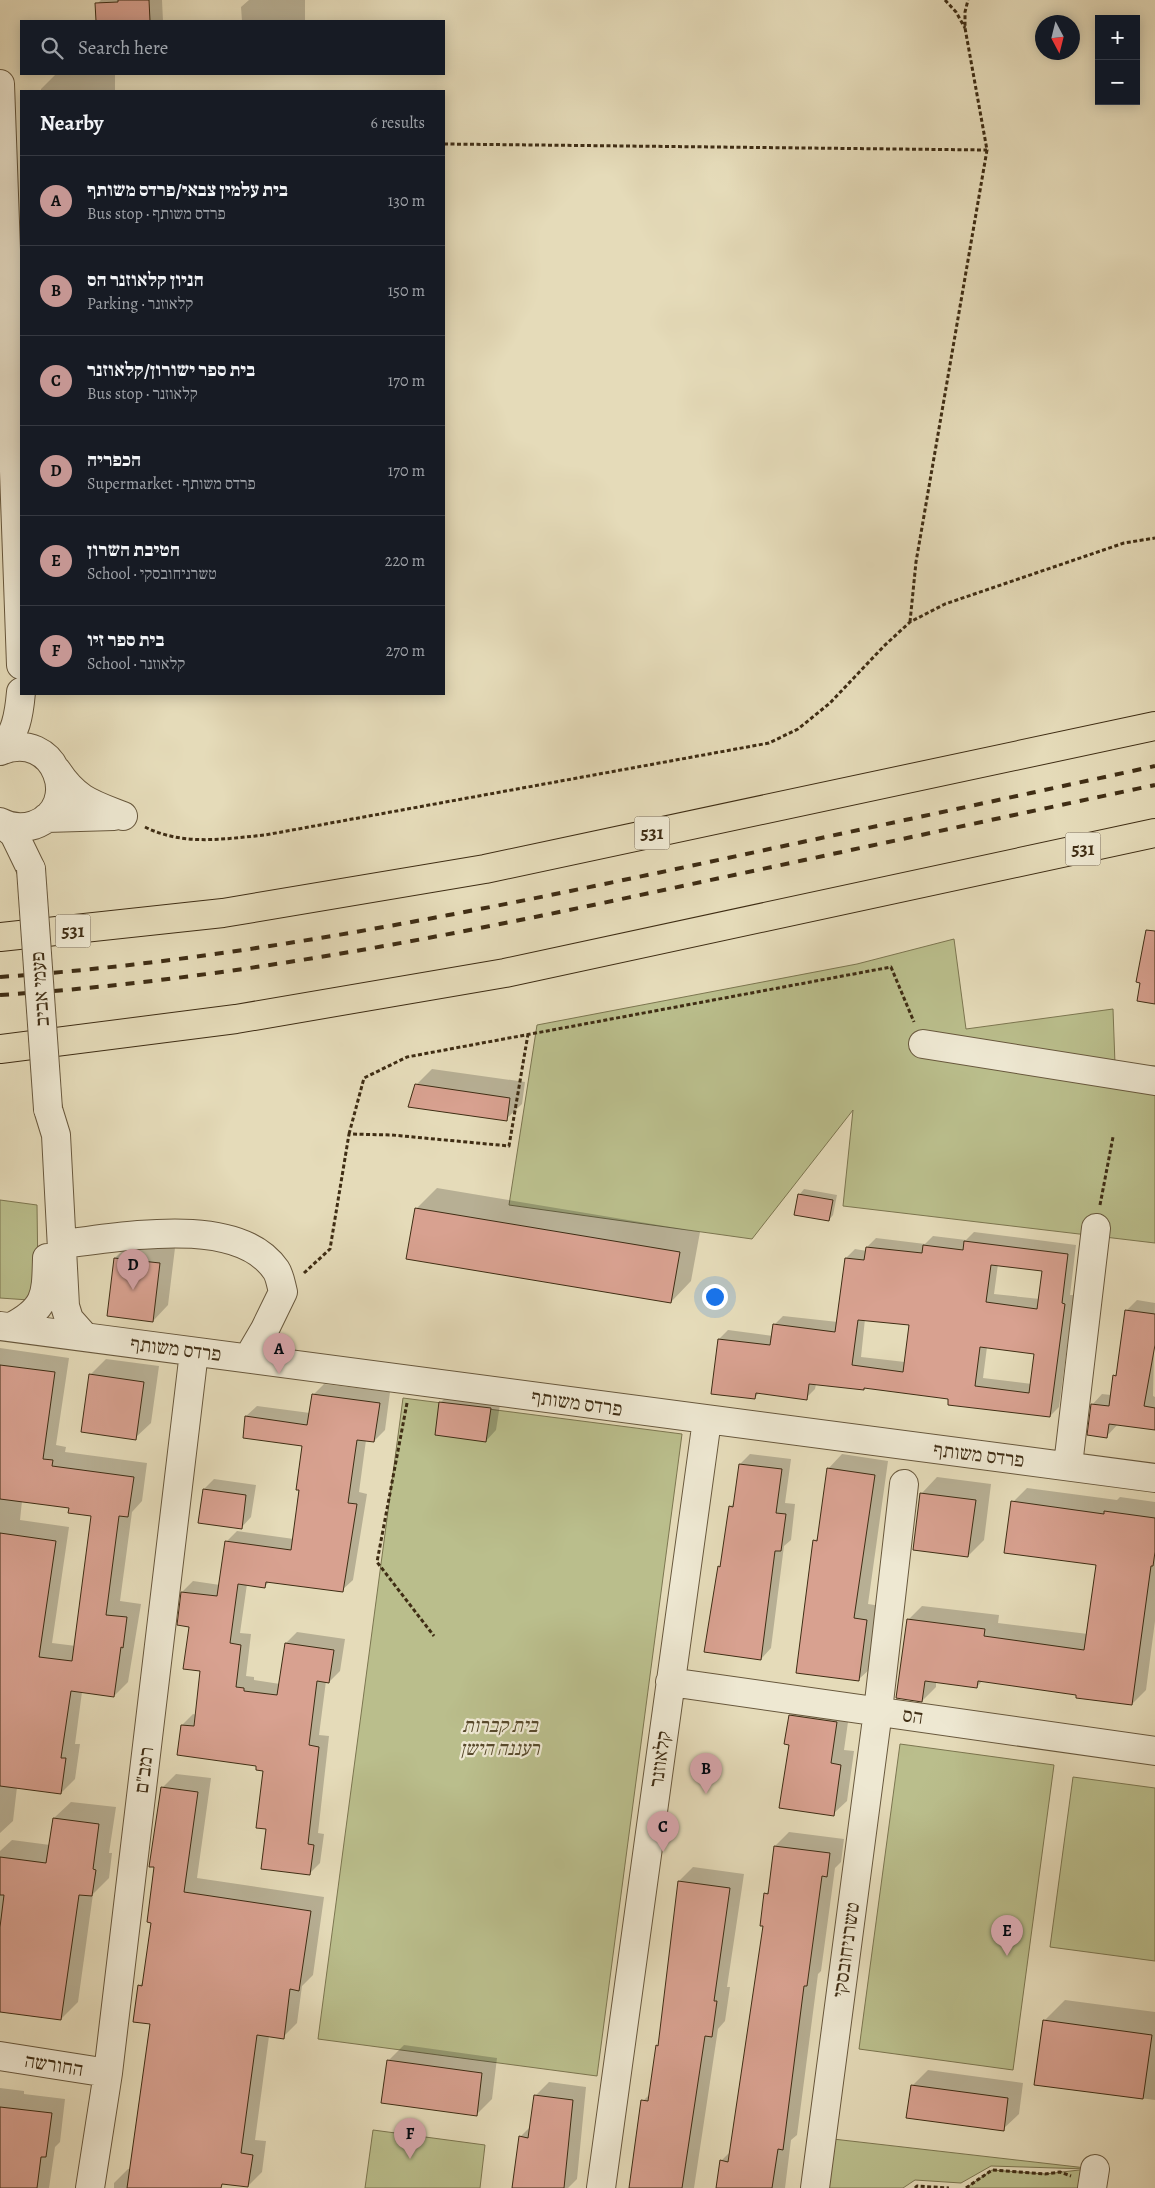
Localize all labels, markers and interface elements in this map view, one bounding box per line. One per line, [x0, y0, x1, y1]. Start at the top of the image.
north arrow [1035, 15, 1080, 60]
map controls [1095, 15, 1140, 105]
button: + [1095, 15, 1140, 60]
search box [20, 20, 445, 75]
icon: search [38, 34, 66, 62]
text: Search here [78, 35, 168, 61]
button: − [1095, 60, 1140, 105]
text: Nearby [40, 109, 103, 137]
text: 6 results [371, 112, 425, 134]
text: בית עלמין צבאי/פרדס משותף [87, 177, 288, 203]
text: A [51, 190, 61, 212]
text: 130 m [388, 190, 425, 212]
text: Bus stop · פרדס משותף [87, 203, 226, 225]
text: חניון קלאוזנר הס [87, 267, 204, 293]
text: B [51, 280, 61, 302]
text: 150 m [388, 280, 425, 302]
text: Parking · קלאוזנר [87, 293, 193, 315]
text: בית ספר ישורון/קלאוזנר [87, 357, 255, 383]
text: C [51, 370, 61, 392]
text: 170 m [388, 370, 425, 392]
text: Bus stop · קלאוזנר [87, 383, 198, 405]
text: הכפריה [87, 447, 141, 473]
text: D [50, 460, 62, 482]
text: 170 m [388, 460, 425, 482]
text: Supermarket · פרדס משותף [87, 473, 256, 495]
text: חטיבת השרון [87, 537, 180, 563]
text: E [51, 550, 61, 572]
text: 220 m [385, 550, 425, 572]
text: School · טשרניחובסקי [87, 563, 217, 585]
text: בית ספר זיו [87, 627, 164, 653]
text: F [52, 640, 60, 662]
text: 270 m [386, 640, 425, 662]
text: School · קלאוזנר [87, 653, 185, 675]
road number: 531 [634, 816, 670, 850]
road number: 531 [1066, 832, 1100, 866]
road number: 531 [56, 914, 90, 948]
street label: פעמי אביב [24, 951, 56, 1027]
pin: D [117, 1249, 149, 1290]
your location [702, 1284, 728, 1310]
street label: פרדס משותף [129, 1330, 223, 1368]
pin: A [263, 1333, 295, 1374]
street label: פרדס משותף [530, 1383, 624, 1423]
street label: פרדס משותף [932, 1436, 1026, 1474]
street label: הס [901, 1701, 925, 1731]
park label: בית קברות רעננה הישן [460, 1712, 541, 1762]
street label: קלאוזנר [643, 1729, 677, 1789]
street label: רמב"ם [128, 1745, 160, 1795]
pin: B [690, 1753, 722, 1794]
pin: C [647, 1811, 679, 1852]
street label: טשרניחובסקי [826, 1900, 866, 2000]
pin: E [991, 1915, 1023, 1956]
street label: החורשה [23, 2047, 85, 2083]
pin: F [394, 2118, 426, 2159]

